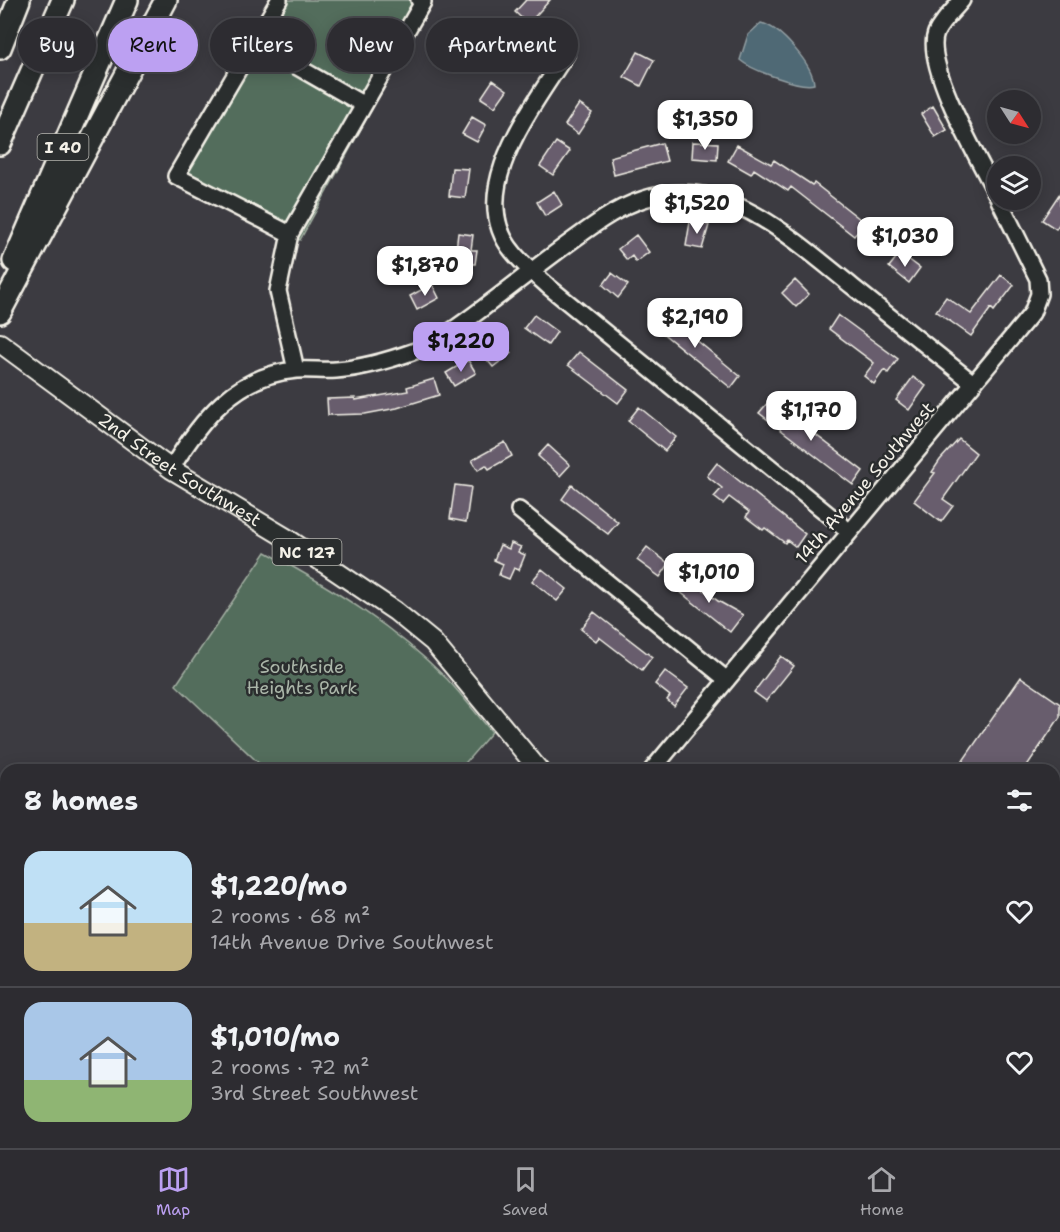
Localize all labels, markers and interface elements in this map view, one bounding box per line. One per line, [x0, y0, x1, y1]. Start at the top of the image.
chip: Buy [18, 18, 96, 72]
chip: Rent [108, 18, 198, 72]
chip: Filters [210, 18, 315, 72]
chip: New [327, 18, 414, 72]
chip: Apartment [426, 18, 578, 72]
north arrow [987, 90, 1041, 144]
map controls [987, 90, 1041, 210]
pin: $1,350 [656, 100, 754, 151]
text: $1,350 [672, 106, 738, 132]
road number: I 40 [38, 134, 88, 160]
button: layers [987, 156, 1041, 210]
pin: $1,520 [648, 184, 746, 235]
text: $1,520 [664, 190, 730, 216]
pin: $1,030 [856, 217, 954, 268]
text: $1,030 [871, 223, 939, 249]
pin: $1,870 [376, 246, 474, 297]
text: $1,870 [391, 252, 459, 278]
pin: $2,190 [646, 298, 744, 349]
text: $2,190 [661, 304, 729, 330]
pin: $1,220 [412, 322, 510, 373]
text: $1,220 [427, 328, 495, 354]
pin: $1,170 [762, 391, 860, 442]
text: $1,170 [780, 397, 842, 423]
street label: 14th Avenue Southwest [790, 397, 940, 569]
street label: 2nd Street Southwest [93, 407, 266, 532]
road number: NC 127 [272, 539, 342, 565]
pin: $1,010 [660, 553, 758, 604]
text: $1,010 [678, 559, 740, 585]
park label: Southside Heights Park [246, 655, 358, 700]
text: 8 homes [24, 783, 138, 818]
icon: filters [1003, 784, 1036, 817]
text: $1,220/mo [210, 868, 348, 903]
icon: home [72, 875, 144, 947]
icon: heart [1003, 895, 1036, 928]
text: 2 rooms · 68 m² [210, 903, 370, 929]
text: 14th Avenue Drive Southwest [210, 929, 494, 955]
text: $1,010/mo [210, 1019, 340, 1054]
icon: home [72, 1026, 144, 1098]
icon: heart [1003, 1046, 1036, 1079]
text: 2 rooms · 72 m² [210, 1054, 369, 1080]
text: 3rd Street Southwest [210, 1080, 419, 1106]
tab: Map [156, 1163, 190, 1220]
tab: Saved [502, 1163, 548, 1220]
tab: Home [860, 1163, 904, 1220]

